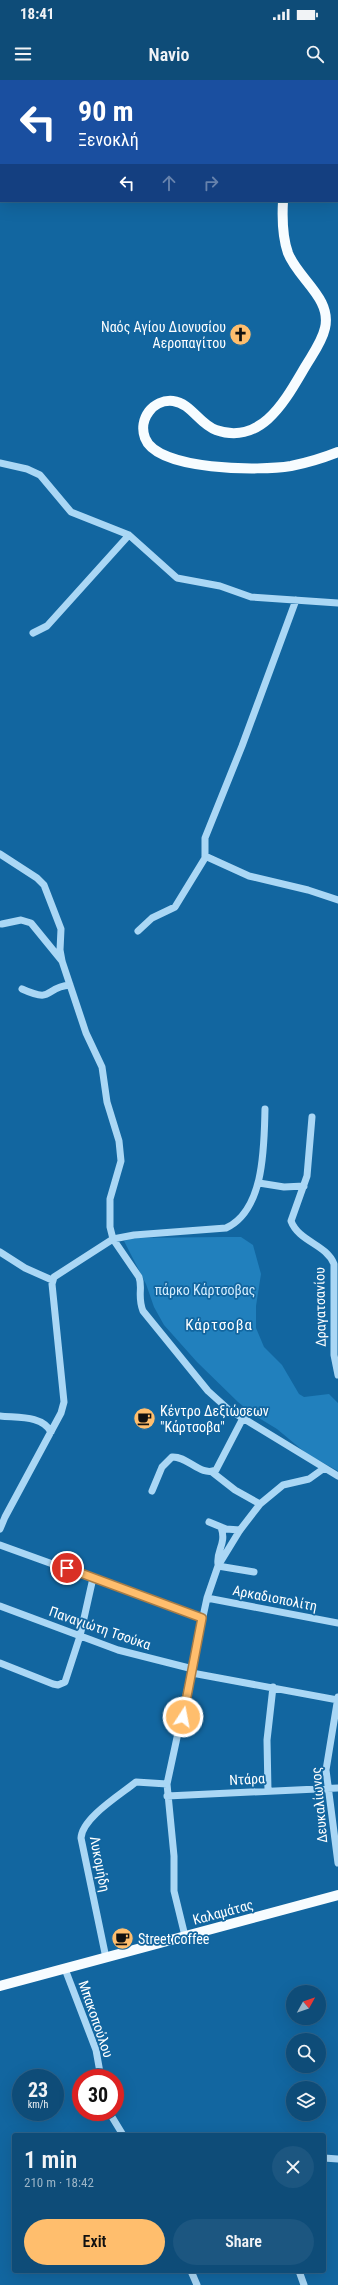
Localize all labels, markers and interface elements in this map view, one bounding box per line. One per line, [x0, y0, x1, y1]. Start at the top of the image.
text: 18:41 [20, 5, 54, 23]
icon: menu [12, 43, 34, 65]
icon: search [304, 43, 326, 65]
text: Navio [149, 44, 189, 65]
text: 90 m [78, 95, 134, 128]
icon: left [12, 96, 64, 148]
text: Ξενοκλή [78, 129, 139, 150]
icon: left [116, 172, 138, 194]
icon: ahead [158, 172, 180, 194]
icon: right [200, 172, 222, 194]
place label: Ναός Αγίου Διονυσίου Αεροπαγίτου [101, 319, 226, 351]
church icon: Ναός Αγίου Διονυσίου Αεροπαγίτου [228, 322, 254, 348]
street label: Δραγατσανίου [311, 1267, 329, 1347]
park label: πάρκο Κάρτσοβας [155, 1282, 255, 1298]
district label: Κάρτσοβα [185, 1316, 253, 1334]
place label: Κέντρο Δεξιώσεων "Κάρτσοβα" [160, 1403, 269, 1435]
cafe icon: Κέντρο Δεξιώσεων "Κάρτσοβα" [132, 1406, 158, 1432]
pin [50, 1551, 84, 1585]
icon: arrive [56, 1557, 78, 1579]
street label: Αρκαδιοπολίτη [231, 1582, 319, 1614]
street label: Παναγιώτη Τσούκα [47, 1603, 153, 1653]
position arrow [162, 1696, 204, 1738]
street label: Δευκαλίωνος [308, 1766, 330, 1844]
street label: Ντάρα [229, 1770, 265, 1788]
street label: Λυκομήδη [87, 1835, 113, 1893]
street label: Καλαμάτας [191, 1896, 255, 1928]
cafe icon: Street coffee [110, 1926, 136, 1952]
place label: Street coffee [138, 1931, 210, 1947]
street label: Μπακοπούλου [75, 1978, 117, 2060]
north arrow [286, 1985, 326, 2025]
map controls [286, 1985, 326, 2121]
button: search [286, 2033, 326, 2073]
speed limit sign: 30 [72, 2069, 124, 2121]
text: 23 [28, 2078, 48, 2102]
button: layers [286, 2081, 326, 2121]
text: km/h [28, 2099, 48, 2110]
text: 1 min [24, 2146, 77, 2174]
button: close [272, 2146, 314, 2188]
text: 210 m · 18:42 [24, 2175, 94, 2190]
button: Exit [24, 2219, 165, 2265]
button: Share [173, 2219, 314, 2265]

